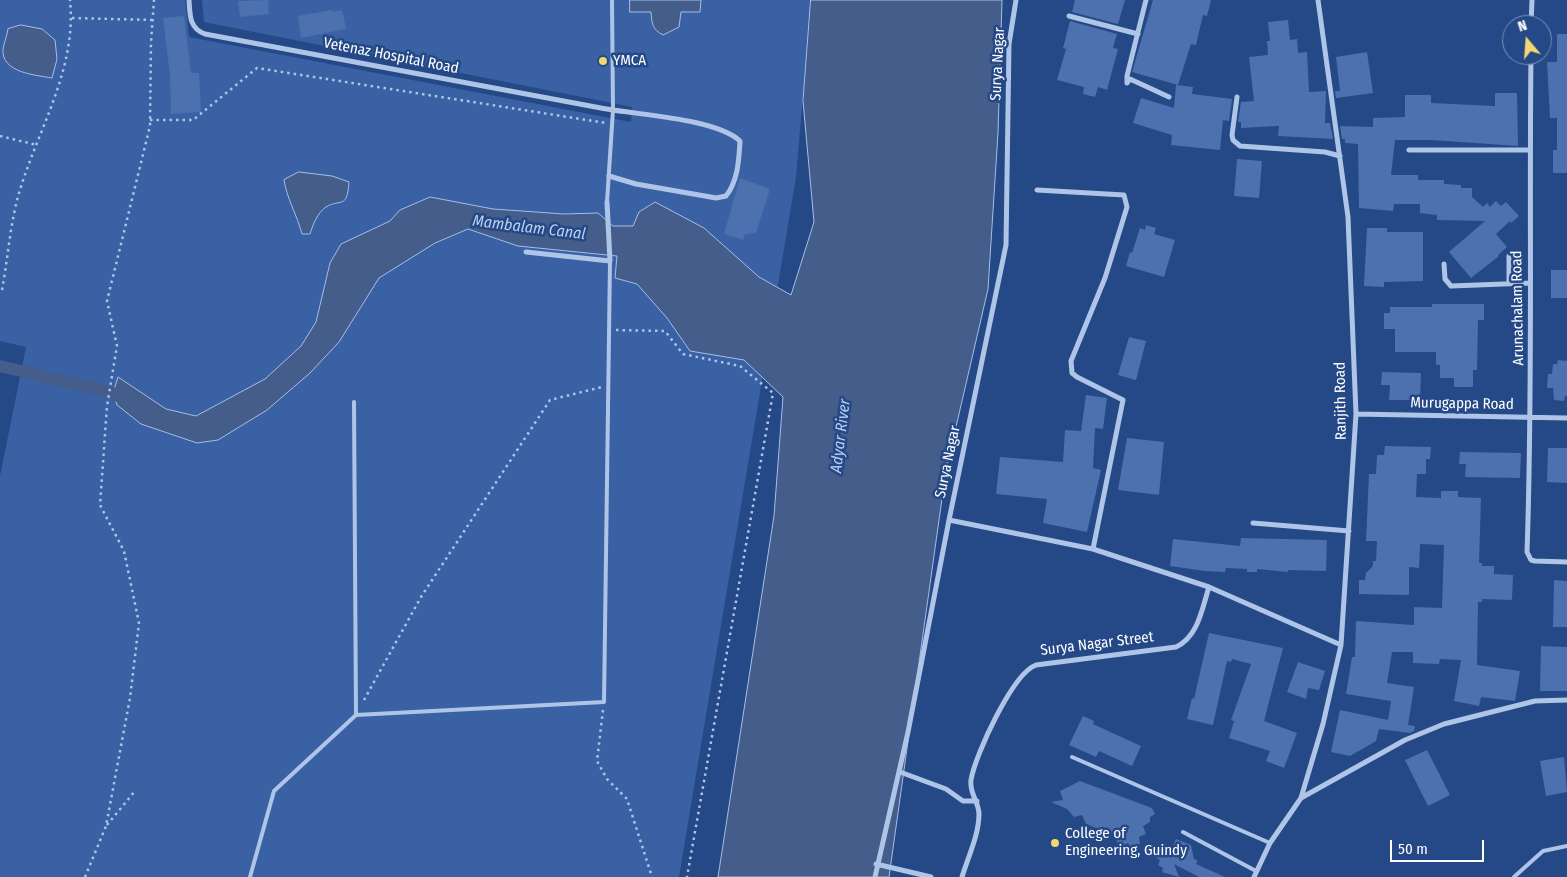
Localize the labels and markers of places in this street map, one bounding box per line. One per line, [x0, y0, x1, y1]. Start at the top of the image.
place label: YMCA [613, 52, 646, 70]
marker: YMCA [597, 55, 609, 67]
place label: College of Engineering, Guindy [1065, 825, 1187, 860]
marker: College of Engineering, Guindy [1049, 837, 1061, 849]

